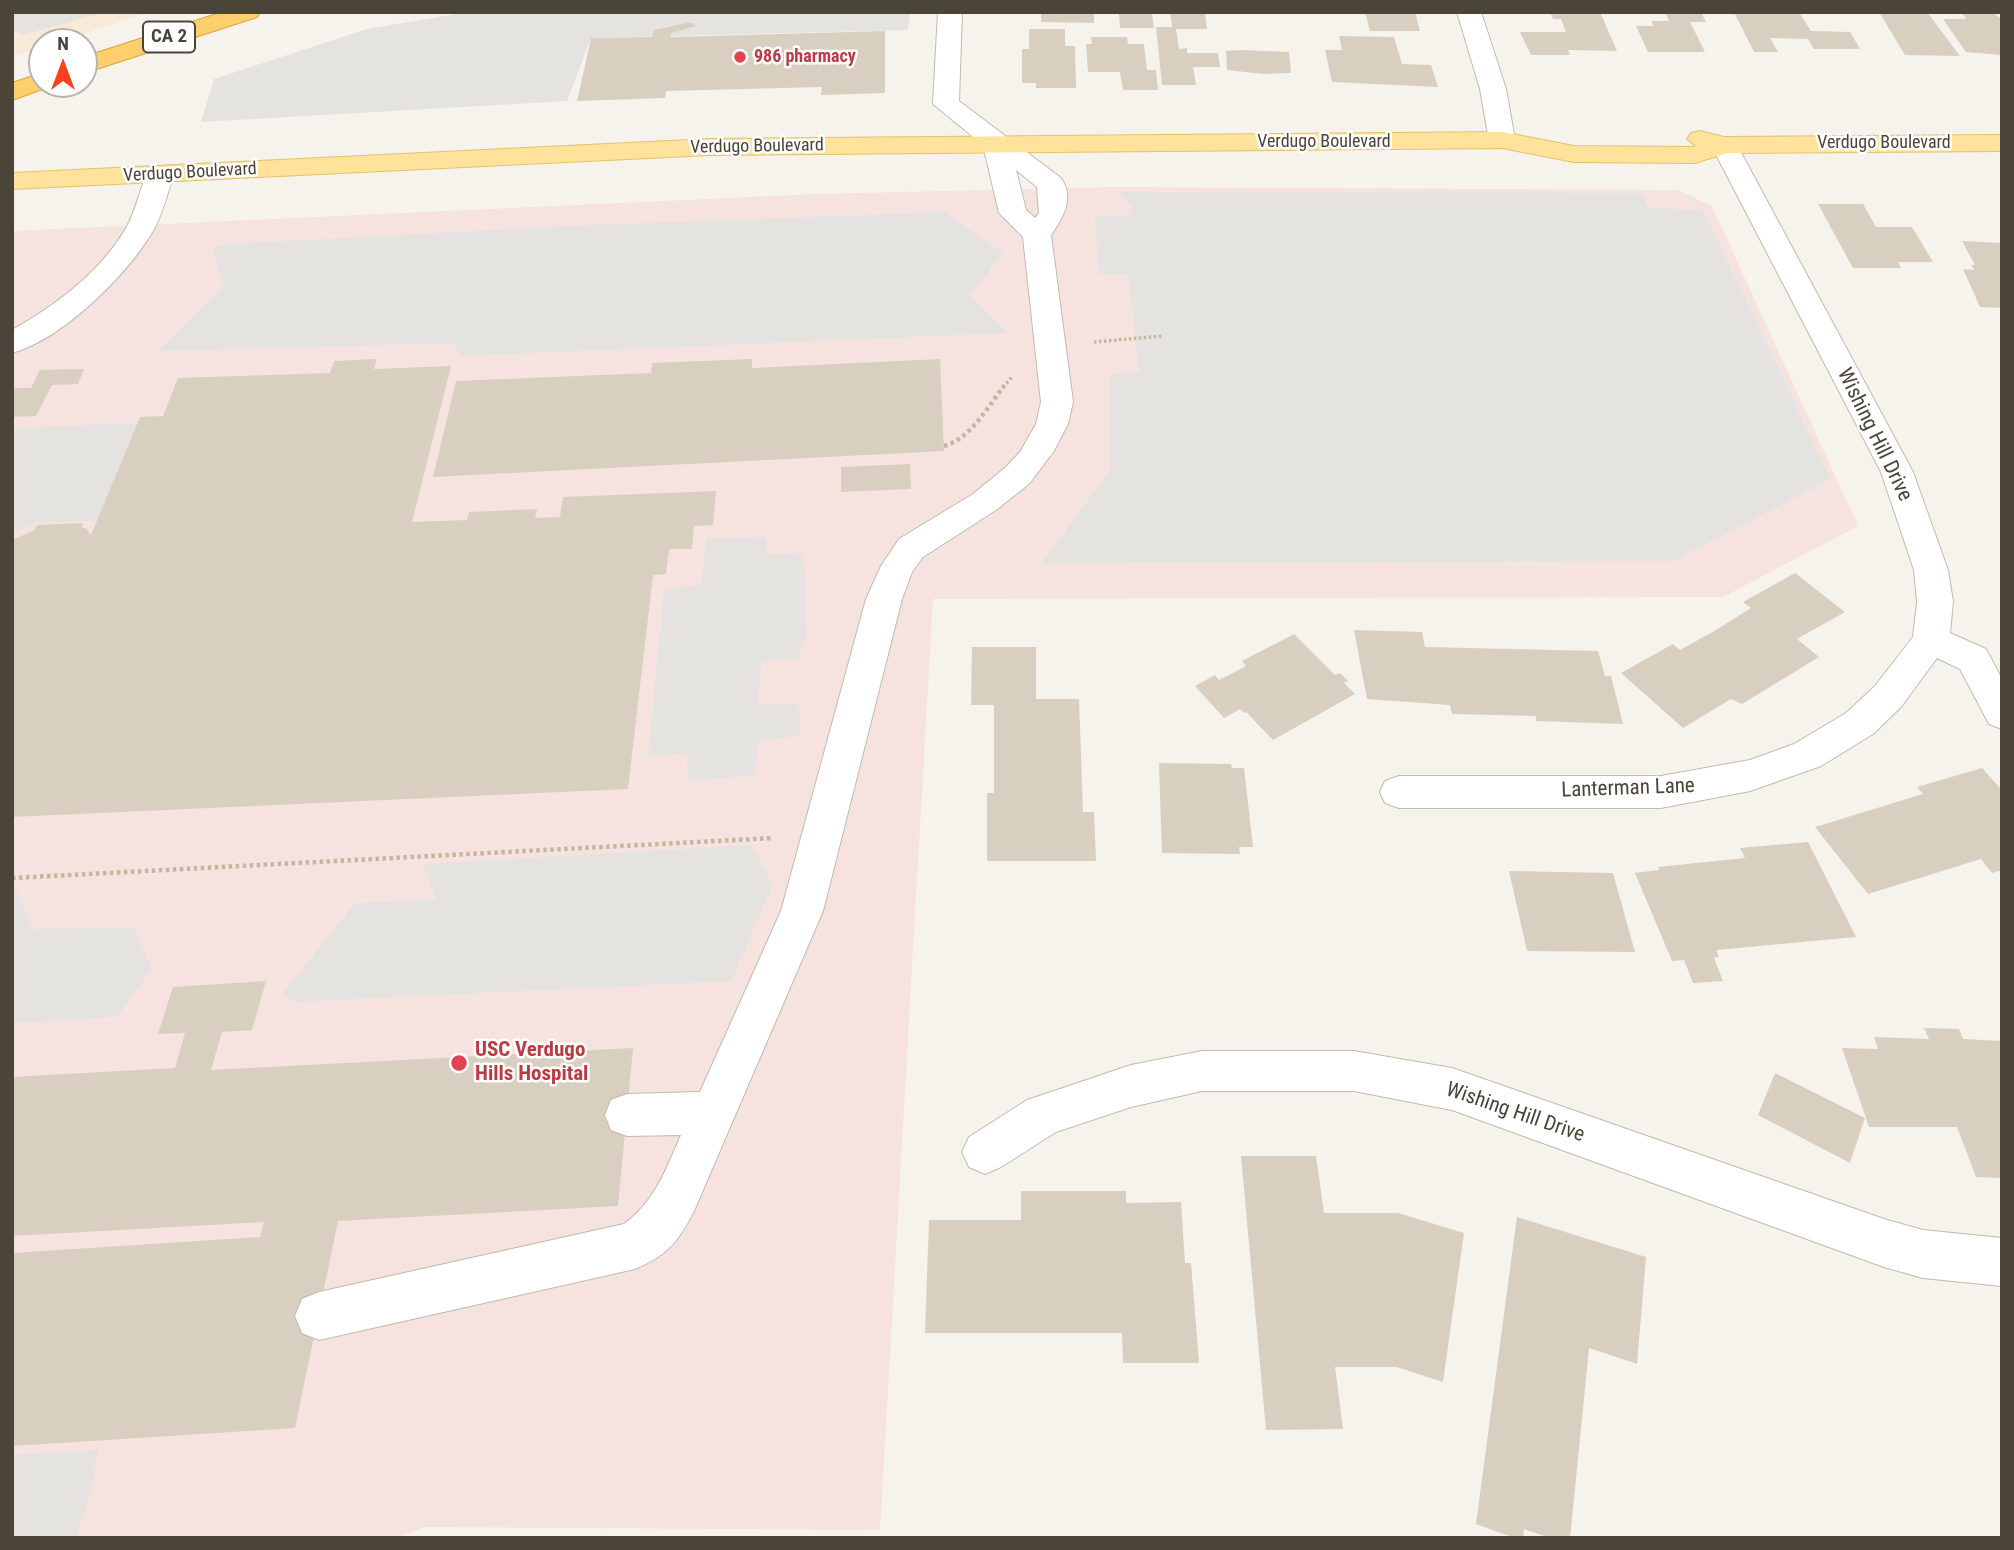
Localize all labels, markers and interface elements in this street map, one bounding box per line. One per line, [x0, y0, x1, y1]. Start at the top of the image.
road number: CA 2 [143, 22, 195, 52]
north arrow [28, 28, 98, 98]
text: N [57, 32, 69, 55]
place label: 986 pharmacy [754, 46, 856, 68]
marker: 986 pharmacy [732, 49, 748, 65]
street label: Verdugo Boulevard [1257, 131, 1391, 153]
street label: Verdugo Boulevard [1817, 132, 1951, 154]
street label: Verdugo Boulevard [690, 135, 824, 159]
street label: Verdugo Boulevard [123, 159, 257, 187]
street label: Wishing Hill Drive [1831, 364, 1917, 506]
street label: Lanterman Lane [1561, 774, 1695, 804]
place label: USC Verdugo Hills Hospital [475, 1038, 588, 1088]
marker: USC Verdugo Hills Hospital [449, 1053, 469, 1073]
street label: Wishing Hill Drive [1442, 1077, 1588, 1149]

